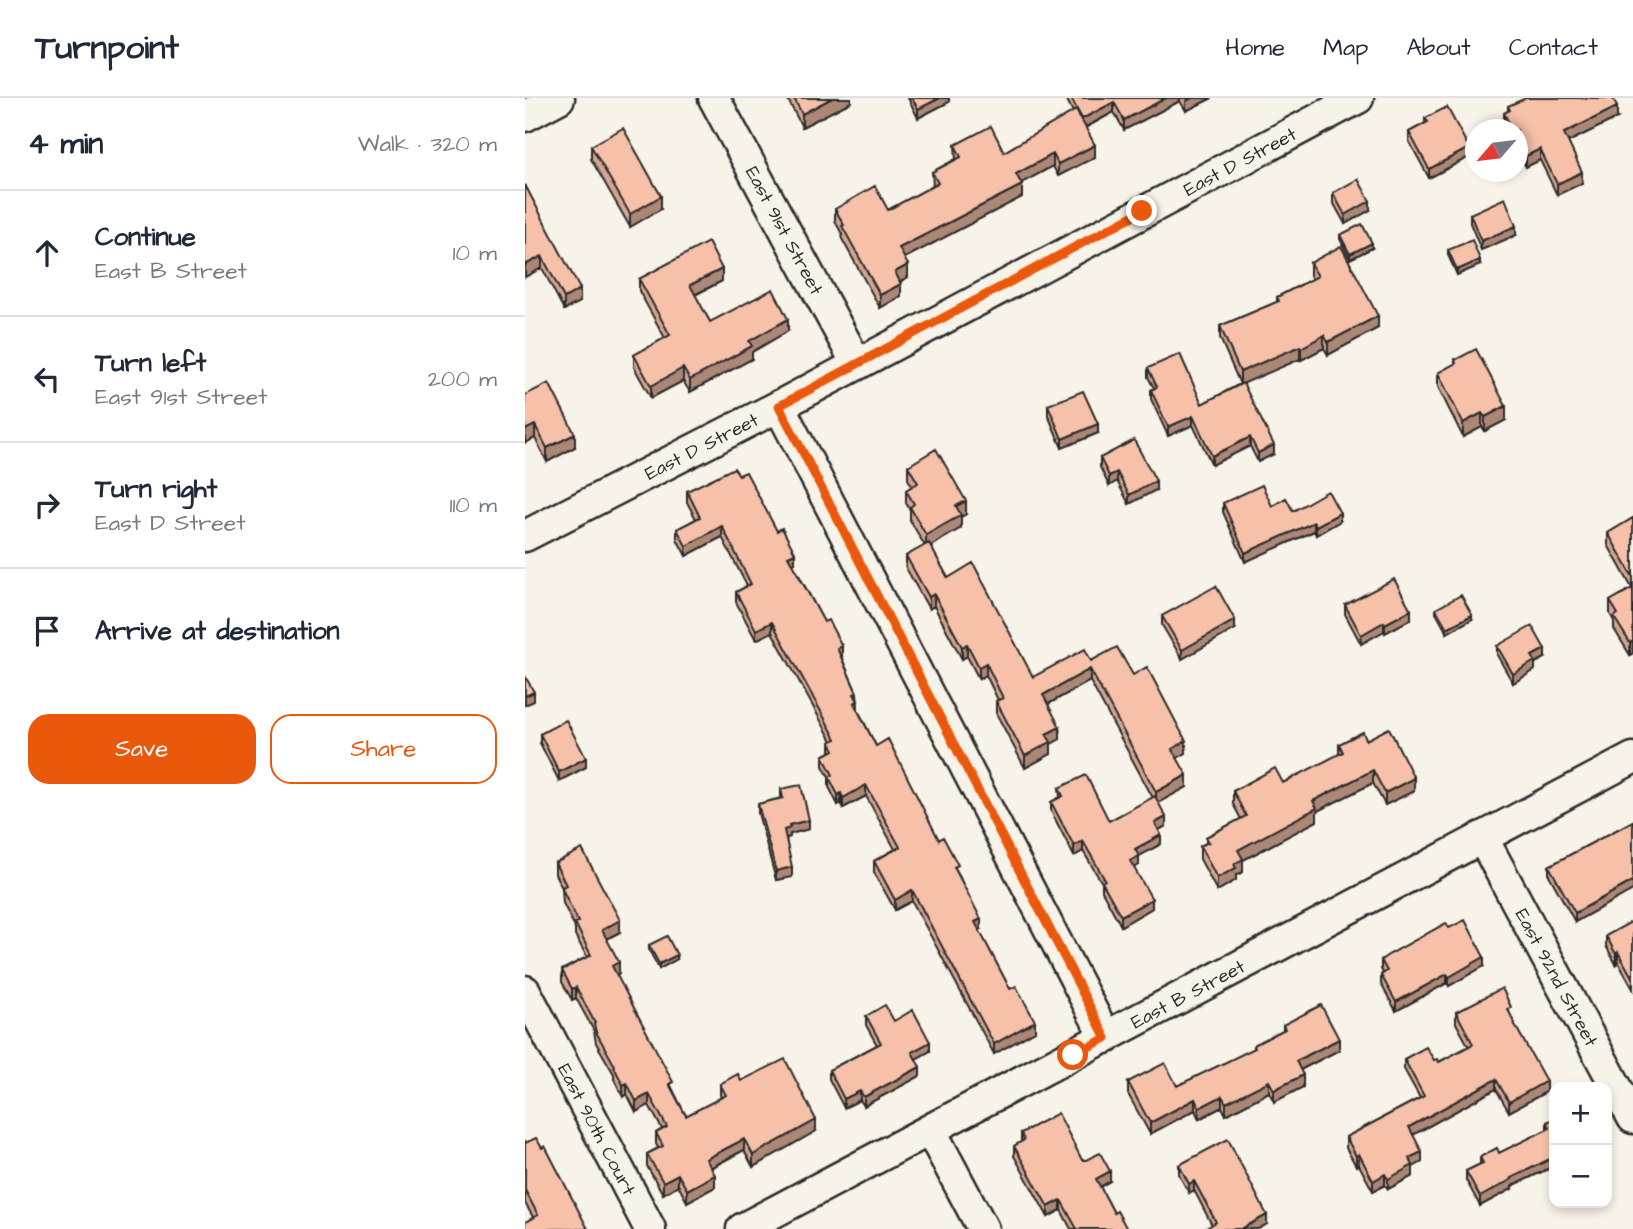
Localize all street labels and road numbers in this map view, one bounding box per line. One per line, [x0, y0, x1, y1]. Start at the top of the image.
street label: East D Street [1179, 121, 1302, 203]
street label: East 91st Street [738, 162, 829, 300]
street label: East D Street [640, 407, 764, 487]
street label: East 92nd Street [1508, 904, 1604, 1052]
street label: East B Street [1126, 953, 1250, 1036]
street label: East 90th Court [550, 1059, 642, 1201]

